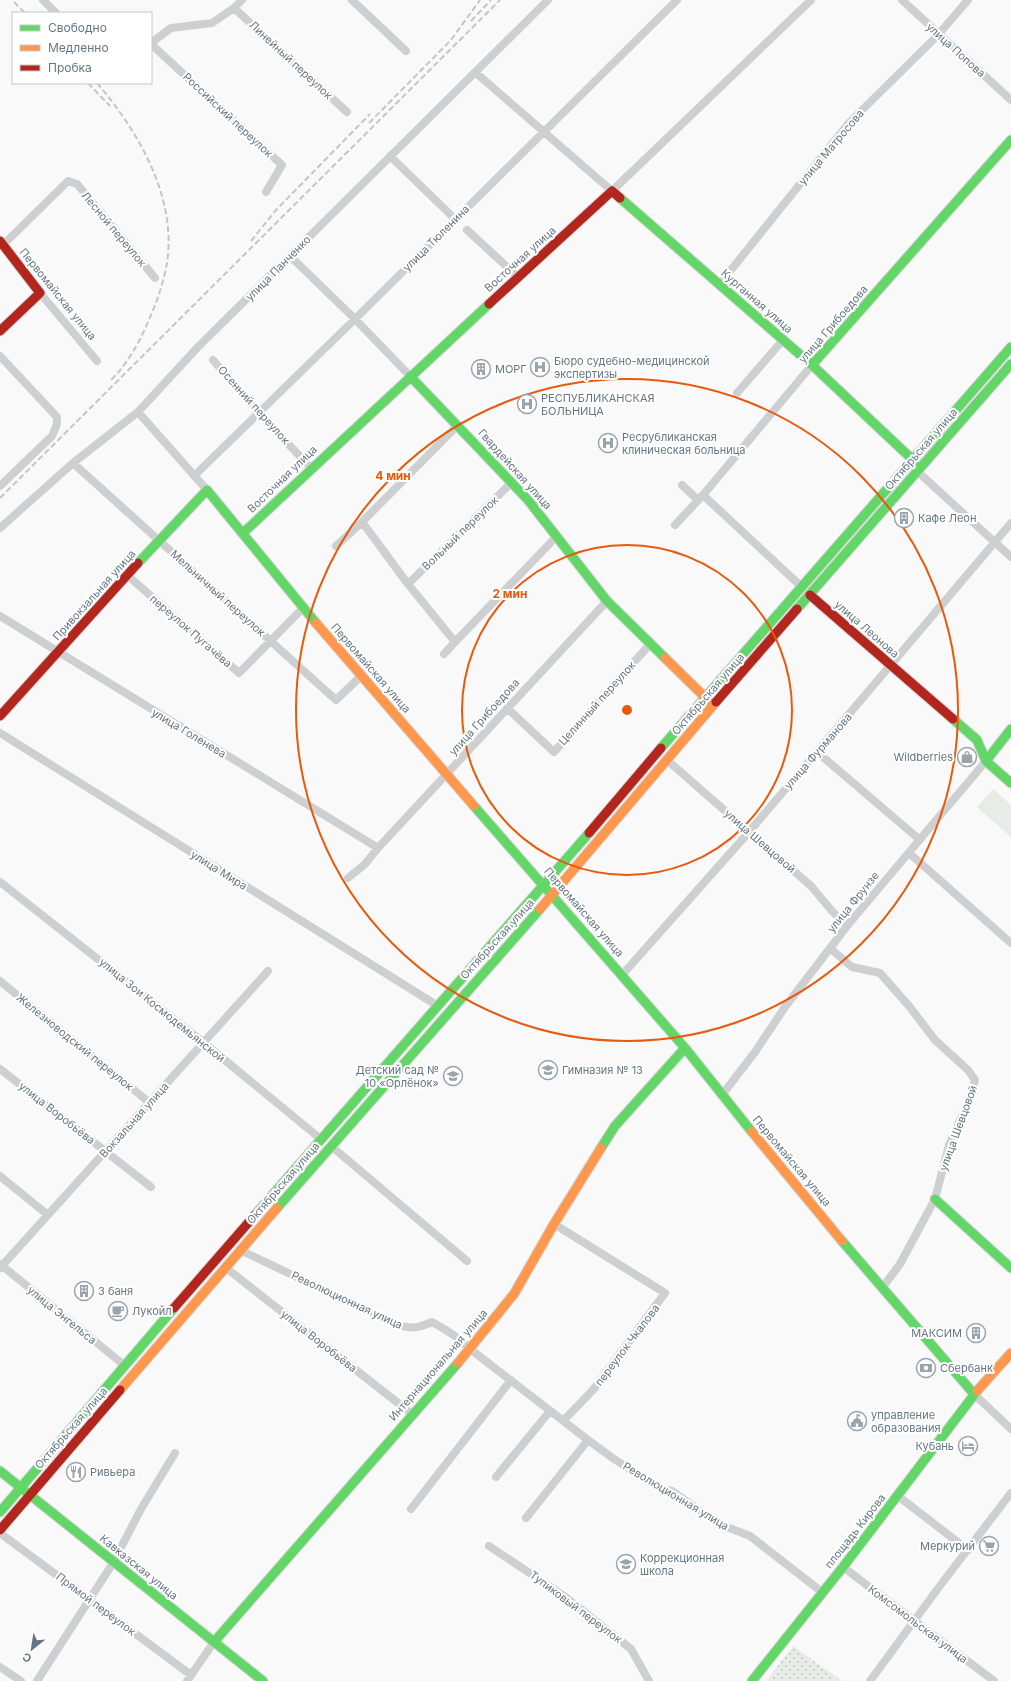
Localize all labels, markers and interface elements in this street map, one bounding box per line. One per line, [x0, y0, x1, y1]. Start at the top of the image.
legend [12, 12, 152, 84]
street label: Линейный переулок [246, 18, 336, 102]
text: Свободно [48, 20, 107, 35]
street label: улица Попова [924, 20, 988, 80]
text: Медленно [48, 40, 109, 55]
text: Пробка [48, 60, 92, 75]
street label: Российский переулок [180, 70, 276, 160]
street label: улица Матросова [795, 106, 867, 188]
street label: Лесной переулок [78, 188, 150, 270]
street label: улица Тюленина [400, 202, 472, 274]
street label: Восточная улица [481, 223, 559, 295]
street label: улица Панченко [242, 232, 314, 304]
street label: Первомайская улица [17, 245, 99, 343]
street label: Курганная улица [718, 266, 796, 336]
street label: улица Грибоедова [795, 282, 871, 366]
place label: Бюро судебно-медицинской экспертизы [554, 354, 710, 381]
hospital icon: Бюро судебно-медицинской экспертизы [529, 356, 551, 378]
building icon: МОРГ [470, 358, 492, 380]
place label: МОРГ [495, 362, 527, 376]
street label: Осенний переулок [215, 363, 293, 447]
place label: РЕСПУБЛИКАНСКАЯ БОЛЬНИЦА [541, 391, 655, 418]
hospital icon: РЕСПУБЛИКАНСКАЯ БОЛЬНИЦА [516, 393, 538, 415]
street label: Октябрьская улица [882, 405, 960, 493]
street label: Гвардейская улица [475, 426, 555, 512]
place label: Ресрубликанская клиническая больница [622, 430, 746, 457]
hospital icon: Ресрубликанская клиническая больница [597, 432, 619, 454]
street label: Восточная улица [244, 442, 320, 516]
text: 4 мин [375, 468, 411, 483]
street label: Вольный переулок [419, 493, 501, 573]
building icon: Кафе Леон [893, 507, 915, 529]
place label: Кафе Леон [918, 511, 976, 525]
street label: Привокзальная улица [50, 547, 138, 643]
street label: Мельничный переулок [168, 547, 268, 639]
text: 2 мин [492, 586, 528, 601]
street label: переулок Пугачёва [147, 592, 235, 670]
street label: улица Леонова [832, 597, 902, 661]
street label: Первомайская улица [328, 620, 414, 716]
street label: Октябрьская улица [669, 650, 747, 738]
street label: Целинный переулок [556, 658, 638, 748]
street label: улица Грибоедова [446, 676, 522, 758]
centre of rings [620, 703, 634, 717]
street label: улица Голенева [149, 705, 229, 761]
street label: улица Фурманова [781, 710, 855, 792]
shop icon: Wildberries [956, 746, 978, 768]
place label: Wildberries [893, 750, 953, 764]
street label: улица Шевцовой [721, 806, 799, 876]
street label: улица Мира [188, 847, 250, 893]
street label: Первомайская улица [541, 864, 627, 960]
street label: улица Фрунзе [824, 869, 882, 935]
street label: Октябрьская улица [457, 896, 537, 982]
street label: улица Зои Космодемьянской [96, 955, 228, 1065]
street label: Железноводский переулок [14, 990, 136, 1094]
school or university icon: Гимназия № 13 [537, 1059, 559, 1081]
place label: Детский сад № 10 «Орлёнок» [356, 1063, 439, 1090]
place label: Гимназия № 13 [562, 1063, 643, 1077]
school or university icon: Детский сад № 10 «Орлёнок» [442, 1065, 464, 1087]
street label: улица Воробьёва [16, 1079, 98, 1147]
street label: Вокзальная улица [96, 1079, 172, 1161]
street label: улица Шевцовой [936, 1083, 980, 1173]
street label: Первомайская улица [750, 1113, 834, 1209]
street label: Октябрьская улица [244, 1139, 322, 1227]
street label: Революционная улица [289, 1268, 405, 1332]
building icon: 3 баня [73, 1280, 95, 1302]
street label: улица Энгельса [25, 1283, 99, 1347]
place label: 3 баня [98, 1284, 133, 1298]
cafe icon: Лукойл [107, 1300, 129, 1322]
street label: переулок Чкалова [592, 1301, 662, 1389]
place label: Лукойл [132, 1304, 172, 1318]
street label: Интернациональная улица [386, 1306, 490, 1424]
street label: улица Воробьёва [278, 1307, 360, 1375]
building icon: МАКСИМ [965, 1322, 987, 1344]
place label: МАКСИМ [911, 1326, 962, 1340]
bank icon: Сбербанк [915, 1357, 937, 1379]
place label: Сбербанк [940, 1361, 993, 1375]
street label: Октябрьская улица [32, 1384, 110, 1472]
place label: управление образования [871, 1408, 941, 1435]
public building icon: управление образования [846, 1410, 868, 1432]
hotel icon: Кубань [957, 1435, 979, 1457]
place label: Кубань [916, 1439, 954, 1453]
street label: Революционная улица [620, 1459, 732, 1533]
restaurant icon: Ривьера [65, 1461, 87, 1483]
place label: Ривьера [90, 1465, 135, 1479]
street label: площадь Кирова [822, 1491, 888, 1571]
street label: Кавказская улица [97, 1531, 181, 1603]
supermarket icon: Меркурий [978, 1535, 1000, 1557]
place label: Меркурий [920, 1539, 975, 1553]
place label: Коррекционная школа [640, 1551, 724, 1578]
school or university icon: Коррекционная школа [615, 1553, 637, 1575]
street label: Тупиковый переулок [527, 1568, 625, 1646]
street label: Прямой переулок [53, 1570, 139, 1639]
street label: Комсомольская улица [865, 1582, 971, 1666]
north arrow [12, 1629, 52, 1669]
text: С [20, 1650, 34, 1666]

